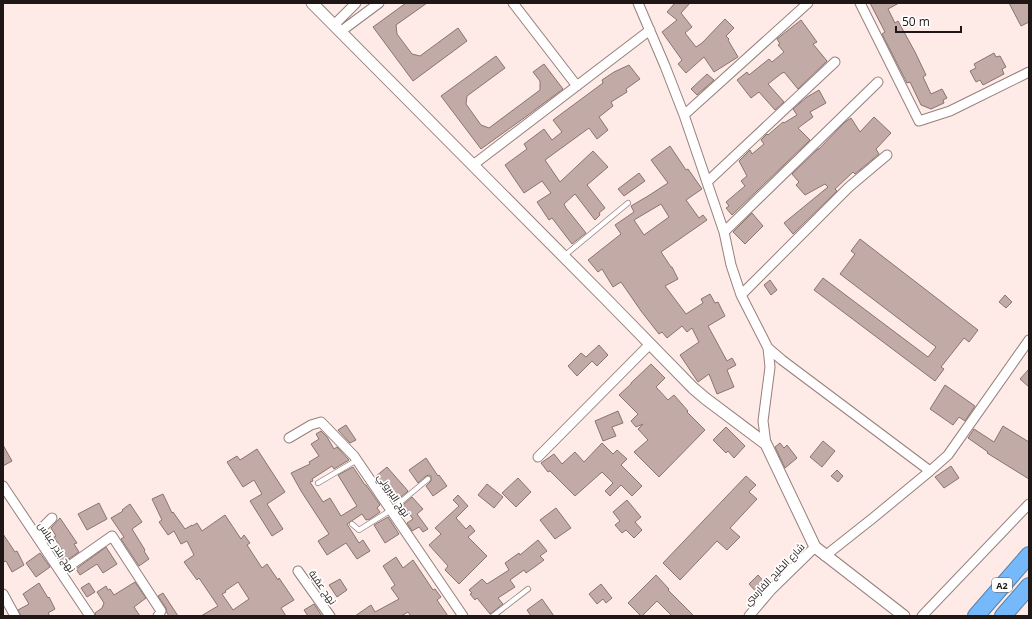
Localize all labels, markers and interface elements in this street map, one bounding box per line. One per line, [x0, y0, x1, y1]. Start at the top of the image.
scale bar [896, 8, 961, 34]
text: 50 m [902, 13, 930, 30]
street label: نهج البيروني [374, 471, 414, 520]
street label: نهج بندر عباس [35, 519, 79, 575]
street label: شارع الخليج الفارسي [741, 540, 808, 609]
street label: نهج عقبة [306, 567, 340, 607]
road number: A2 [992, 578, 1012, 592]

